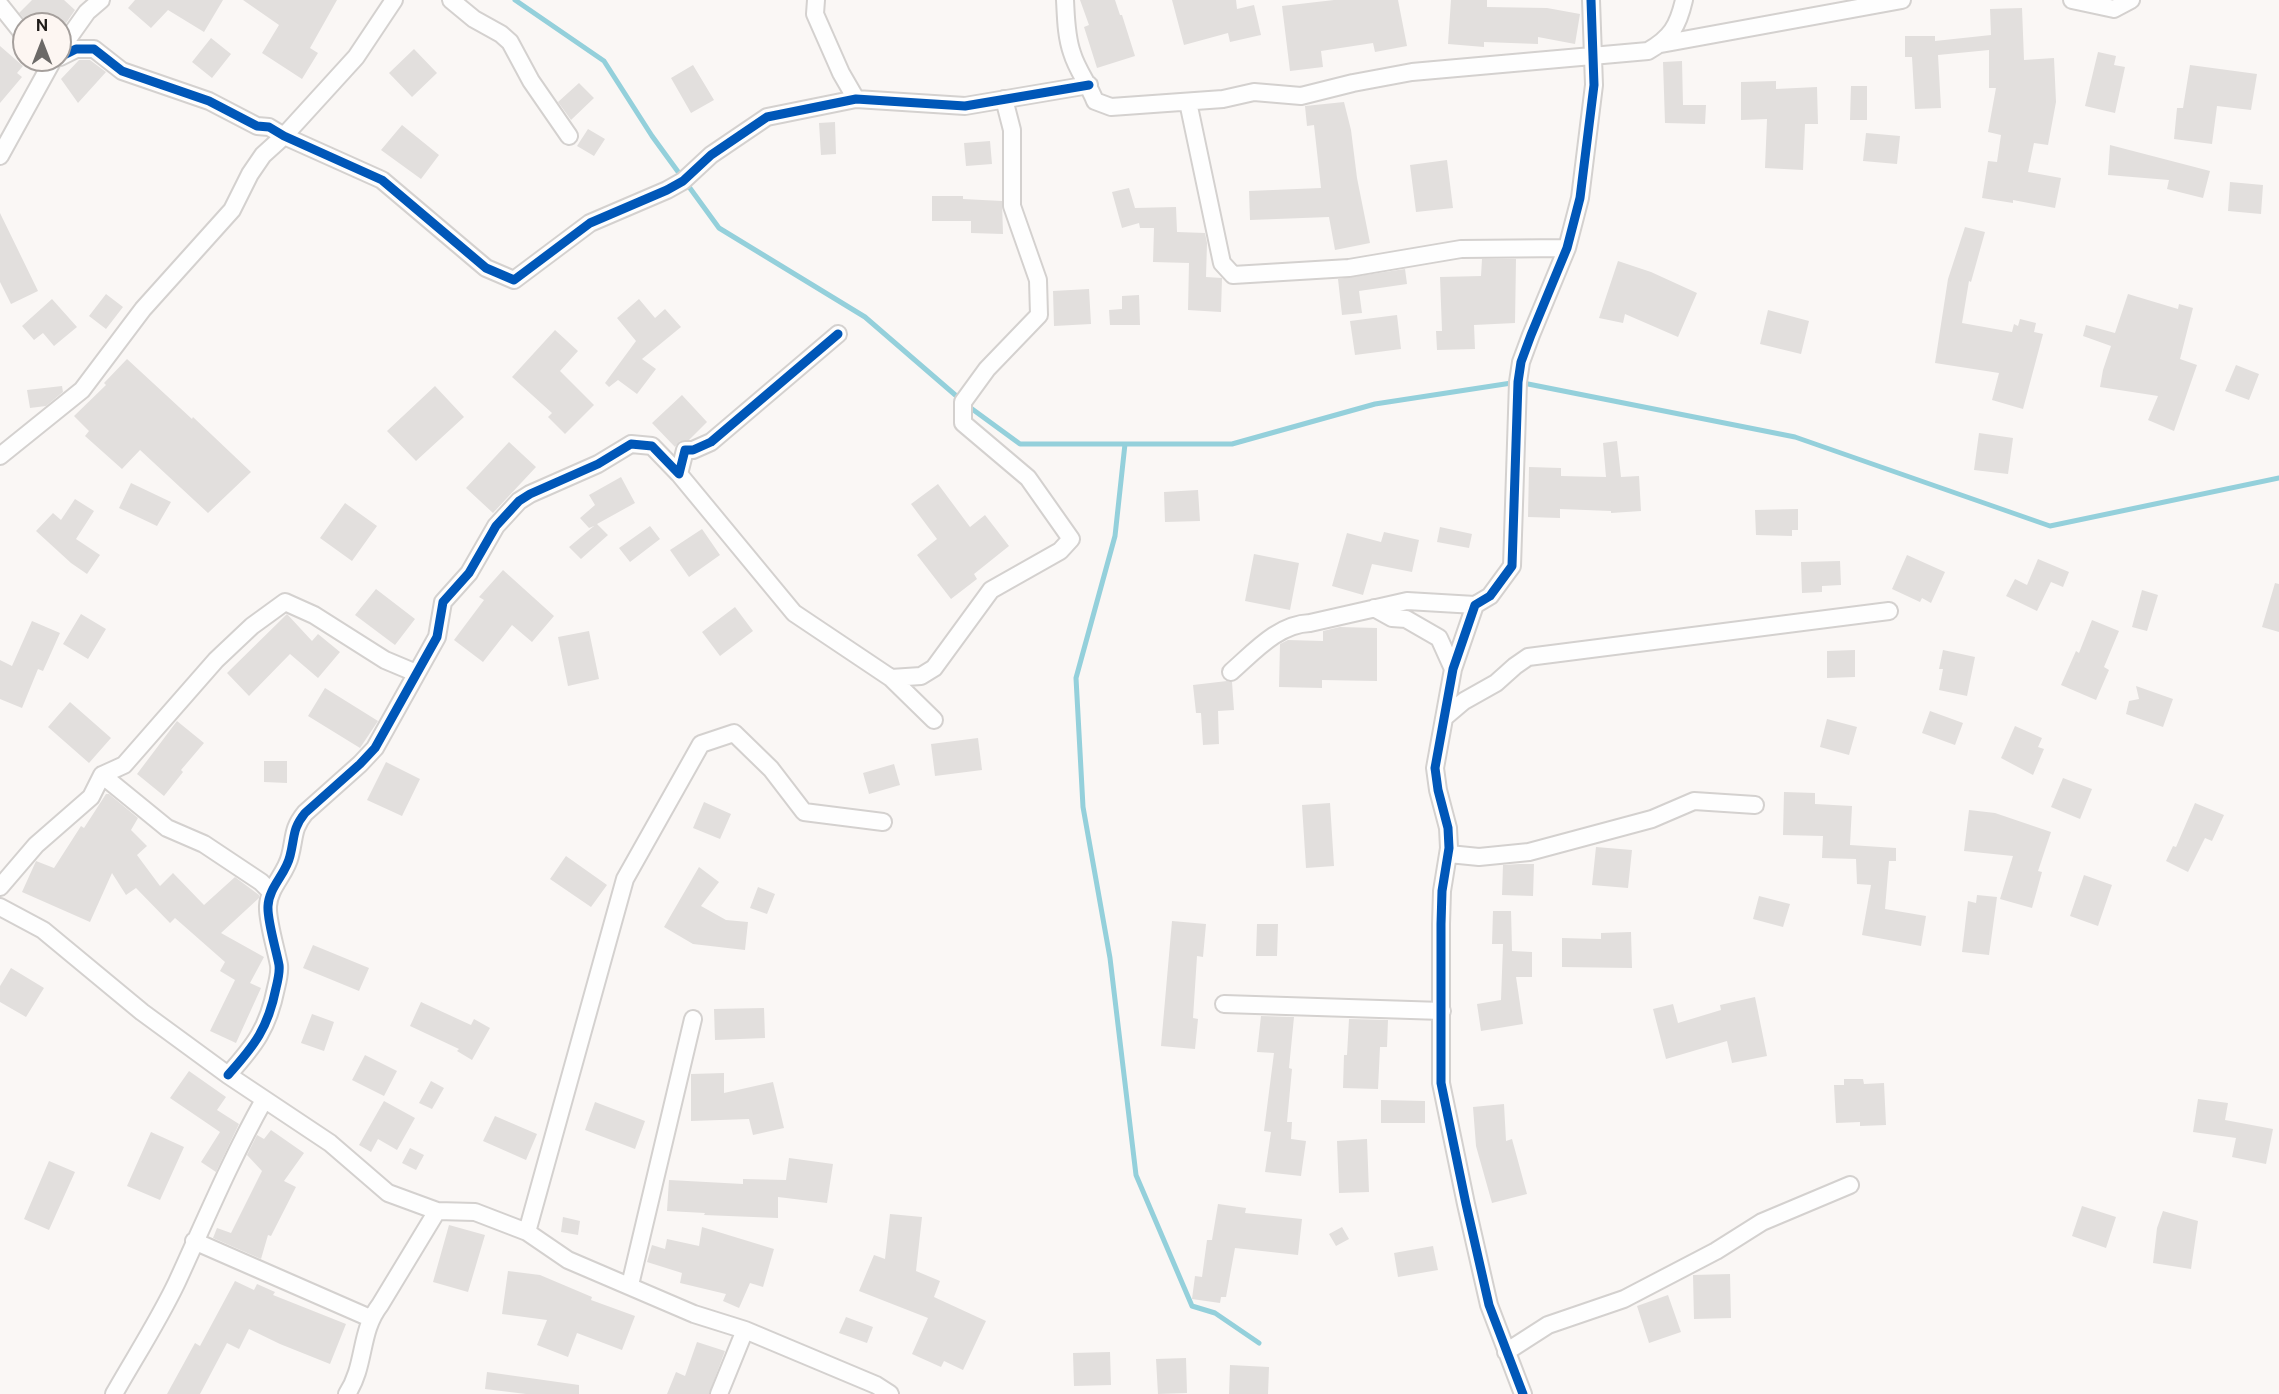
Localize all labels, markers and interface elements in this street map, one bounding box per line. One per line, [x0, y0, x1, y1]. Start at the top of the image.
north arrow [12, 12, 72, 72]
text: N [36, 16, 48, 35]

